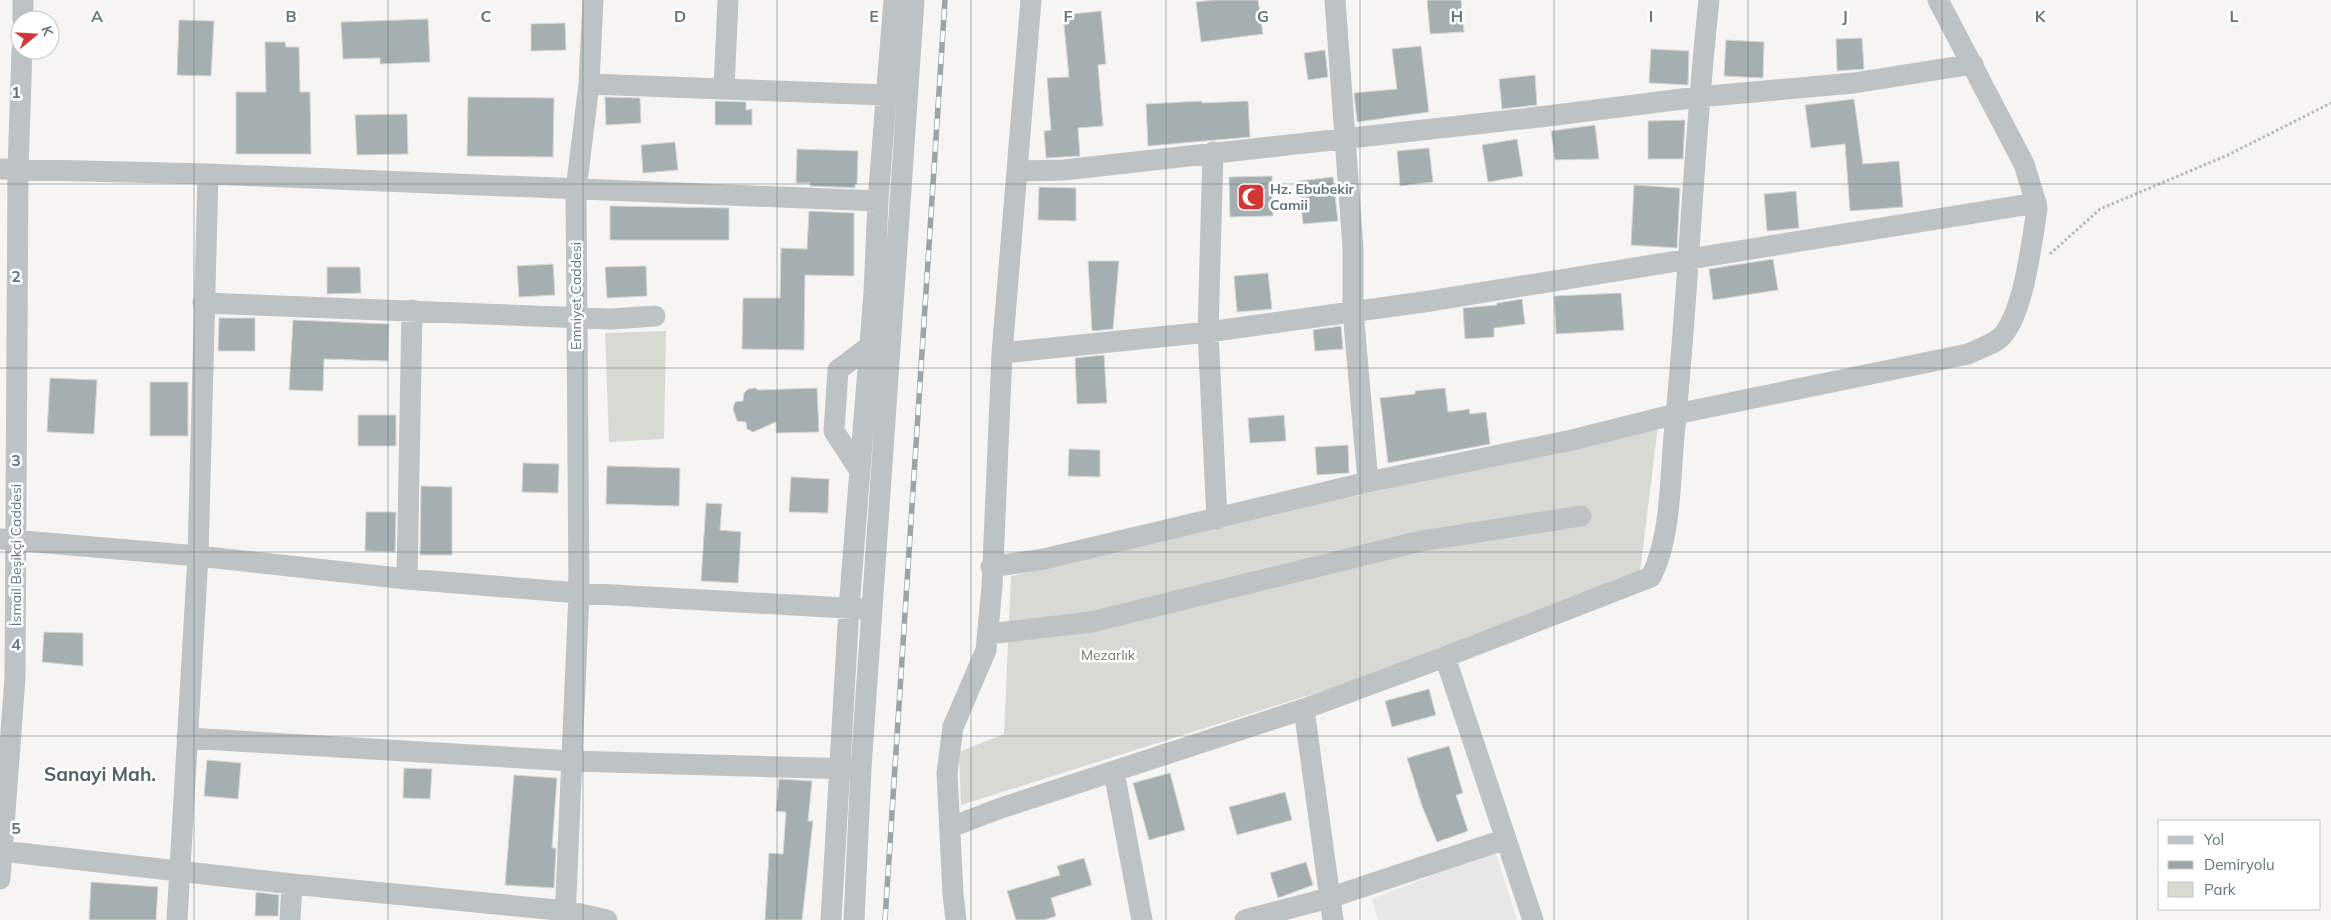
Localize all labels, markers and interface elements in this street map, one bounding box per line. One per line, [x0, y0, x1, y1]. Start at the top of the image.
text: A [91, 6, 103, 26]
text: B [285, 6, 297, 26]
text: C [481, 6, 492, 26]
text: D [674, 6, 686, 26]
text: E [869, 6, 879, 26]
text: F [1063, 6, 1073, 26]
text: G [1257, 6, 1269, 26]
text: H [1451, 6, 1463, 26]
text: I [1649, 6, 1653, 26]
text: J [1842, 6, 1848, 26]
text: K [2035, 6, 2047, 26]
text: L [2230, 6, 2239, 26]
north arrow [10, 10, 60, 60]
text: K [37, 24, 58, 39]
text: 1 [11, 82, 21, 102]
place label: Hz. Ebubekir Camii [1270, 180, 1355, 214]
mosque icon: Hz. Ebubekir Camii [1236, 182, 1266, 212]
street label: Emniyet Caddesi [567, 242, 585, 350]
text: 2 [11, 266, 21, 286]
text: 3 [11, 450, 21, 470]
street label: İsmail Beşikçi Caddesi [7, 484, 25, 626]
text: 4 [11, 634, 21, 654]
park label: Mezarlık [1081, 646, 1136, 664]
district label: Sanayi Mah. [44, 762, 156, 786]
text: 5 [11, 818, 21, 838]
legend [2158, 820, 2321, 910]
text: Yol [2203, 830, 2224, 849]
text: Demiryolu [2204, 855, 2275, 874]
text: Park [2204, 880, 2236, 899]

